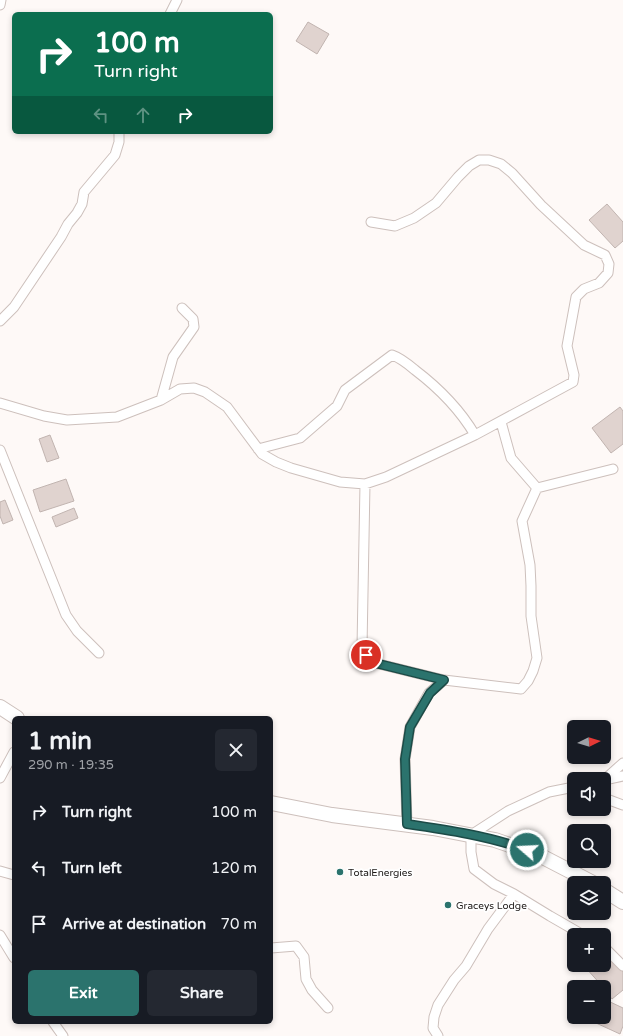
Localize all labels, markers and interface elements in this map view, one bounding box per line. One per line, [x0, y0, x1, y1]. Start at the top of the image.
text: 100 m [94, 26, 180, 60]
icon: right [28, 28, 80, 80]
text: Turn right [94, 60, 178, 82]
icon: left [90, 104, 112, 126]
icon: ahead [132, 104, 154, 126]
icon: right [174, 104, 196, 126]
pin [349, 638, 383, 672]
icon: arrive [355, 644, 377, 666]
north arrow [567, 720, 611, 764]
map controls [567, 720, 611, 1024]
text: 1 min [28, 727, 92, 756]
button: close [215, 729, 257, 771]
text: 290 m · 19:35 [28, 757, 114, 773]
button: sound [567, 772, 611, 816]
icon: right [28, 801, 50, 823]
text: Turn right [62, 803, 132, 821]
text: 100 m [211, 803, 257, 821]
button: search [567, 824, 611, 868]
position arrow [506, 829, 548, 871]
icon: left [28, 857, 50, 879]
text: Turn left [62, 859, 122, 877]
text: 120 m [211, 859, 257, 877]
marker: TotalEnergies [335, 867, 345, 877]
place label: TotalEnergies [348, 867, 413, 879]
button: layers [567, 876, 611, 920]
marker: Graceys Lodge [443, 900, 453, 910]
place label: Graceys Lodge [456, 900, 527, 912]
icon: arrive [28, 913, 50, 935]
text: Arrive at destination [62, 915, 206, 933]
text: 70 m [220, 915, 257, 933]
button: + [567, 928, 611, 972]
button: Exit [28, 970, 139, 1016]
button: Share [147, 970, 257, 1016]
button: − [567, 980, 611, 1024]

